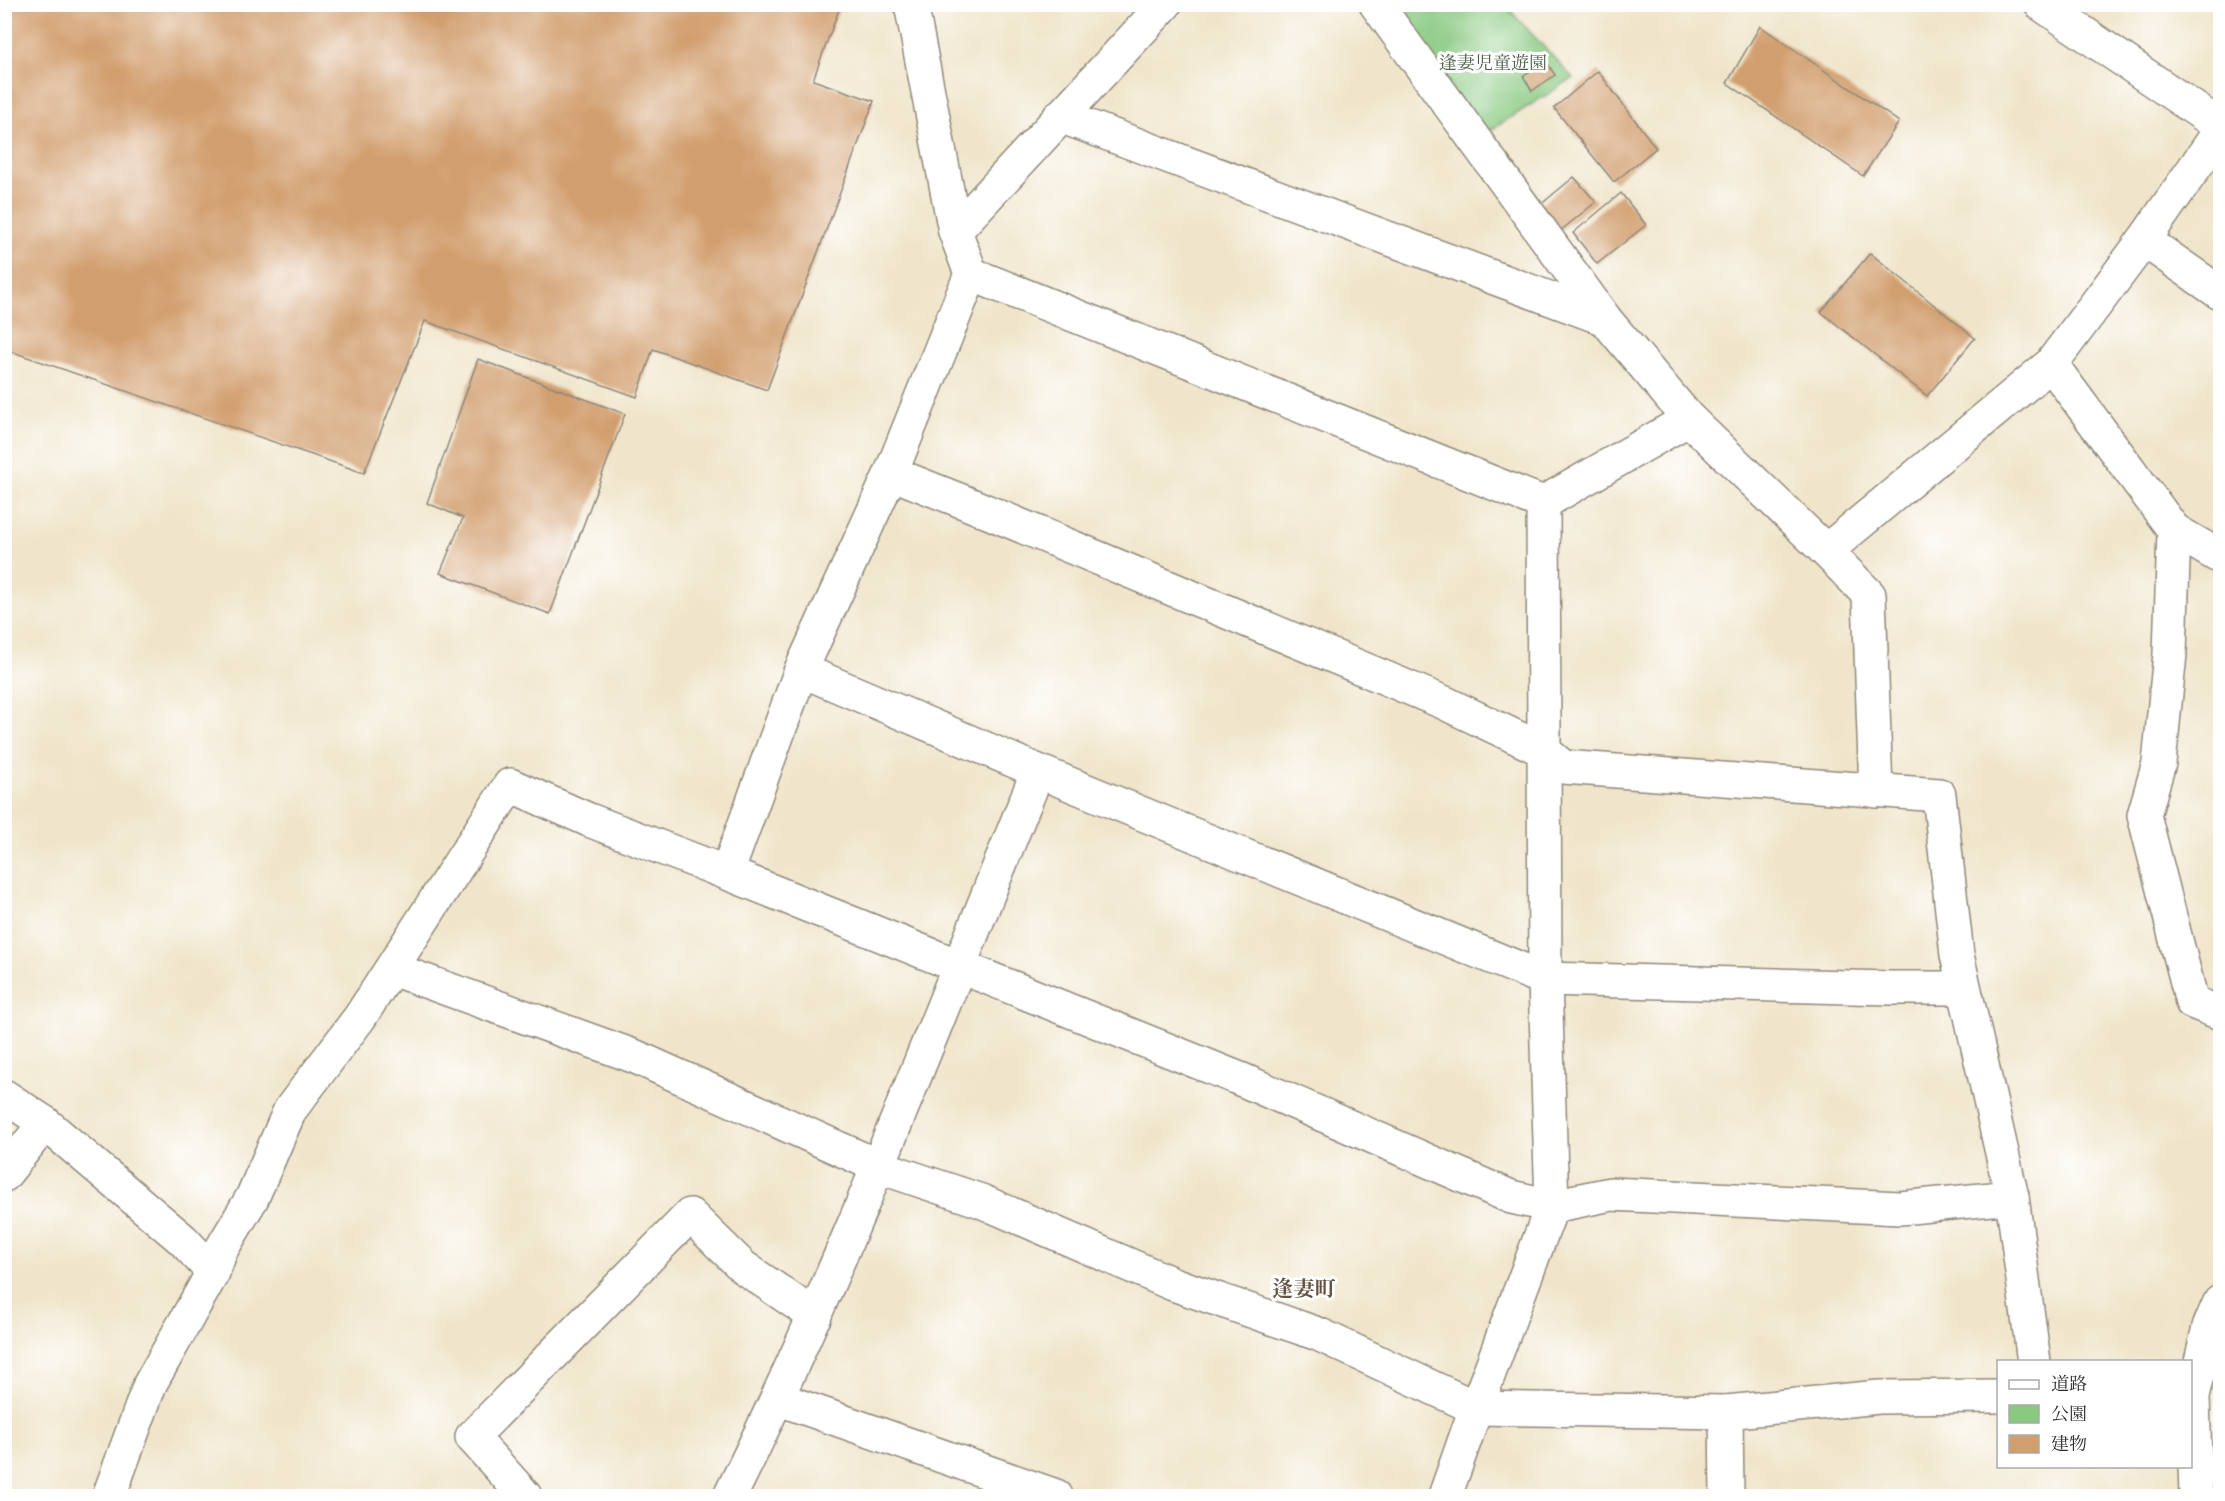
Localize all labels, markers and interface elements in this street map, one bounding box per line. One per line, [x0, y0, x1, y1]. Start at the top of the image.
park label: 逢妻児童遊園 [1439, 52, 1547, 75]
district label: 逢妻町 [1273, 1276, 1336, 1303]
legend [1997, 1360, 2192, 1468]
text: 道路 [2051, 1373, 2087, 1396]
text: 公園 [2051, 1403, 2087, 1426]
text: 建物 [2051, 1433, 2087, 1456]

